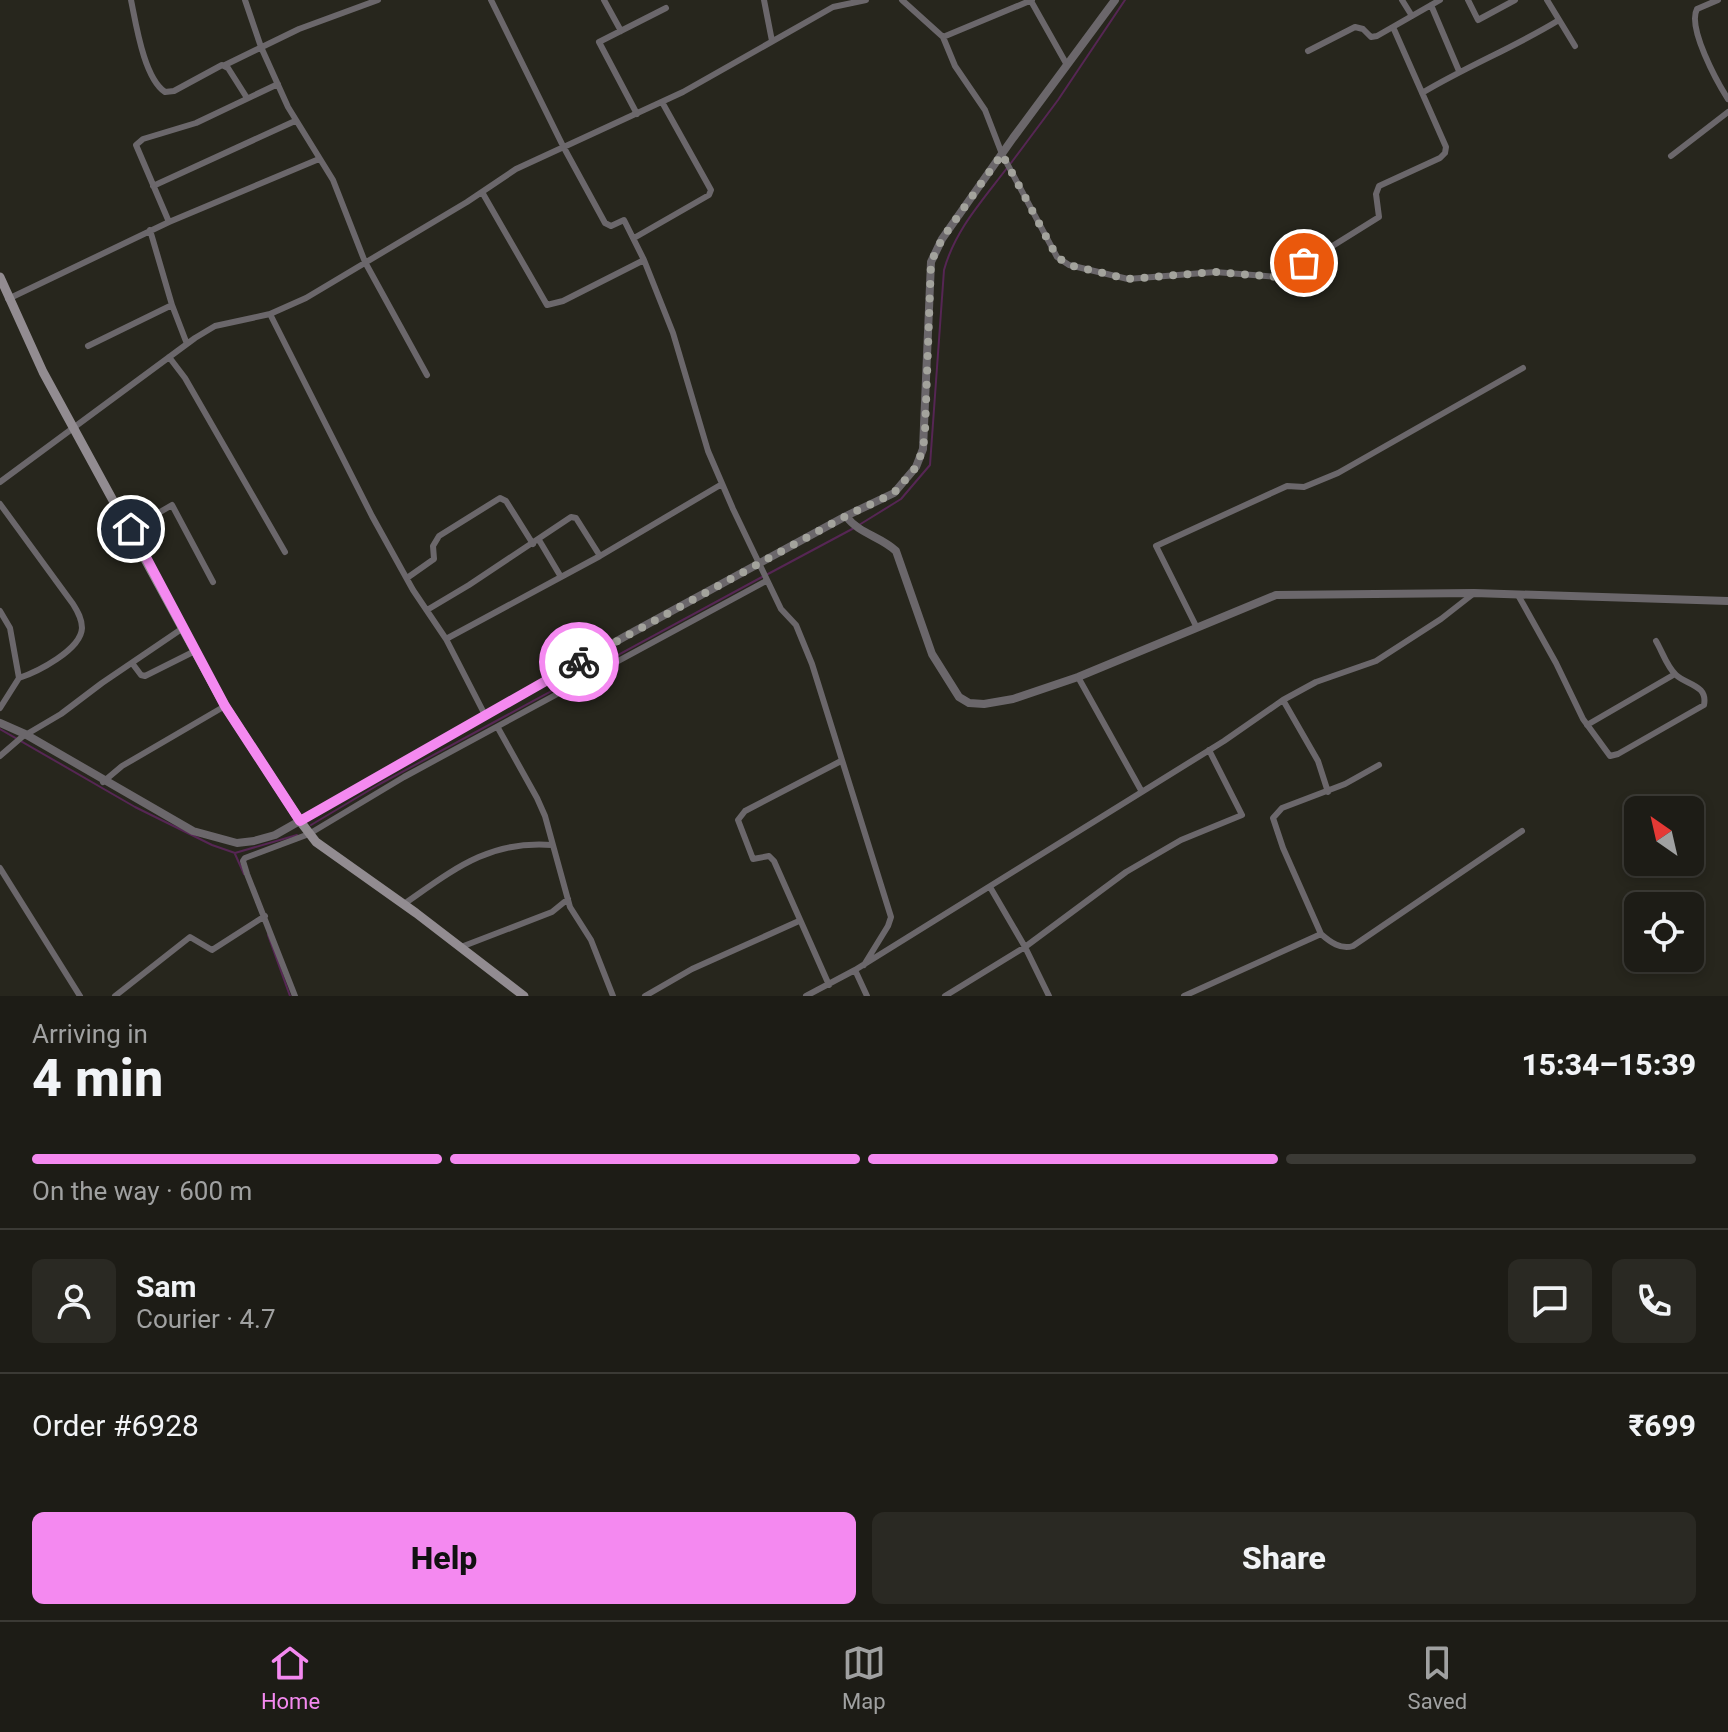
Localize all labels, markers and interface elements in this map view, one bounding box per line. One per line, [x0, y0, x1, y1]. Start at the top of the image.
pin [1270, 229, 1338, 297]
icon: bag [1282, 241, 1326, 285]
pin [97, 495, 165, 563]
icon: home [109, 507, 153, 551]
courier [539, 622, 619, 702]
icon: bike [557, 640, 601, 684]
north arrow [1624, 796, 1704, 876]
map controls [1624, 796, 1704, 972]
button: locate [1624, 892, 1704, 972]
text: Arriving in [32, 1019, 148, 1049]
text: 15:34–15:39 [1521, 1047, 1696, 1082]
text: 4 min [32, 1048, 163, 1109]
text: On the way · 600 m [32, 1176, 252, 1206]
button: person [32, 1259, 116, 1343]
button: chat [1508, 1259, 1592, 1343]
button: phone [1612, 1259, 1696, 1343]
text: Sam [136, 1269, 197, 1304]
text: Courier · 4.7 [136, 1304, 276, 1334]
text: Order #6928 [32, 1408, 199, 1443]
text: ₹699 [1629, 1408, 1696, 1443]
button: Help [32, 1512, 856, 1604]
button: Share [872, 1512, 1696, 1604]
tab: Home [261, 1641, 320, 1714]
tab: Map [842, 1641, 886, 1714]
tab: Saved [1408, 1641, 1467, 1714]

